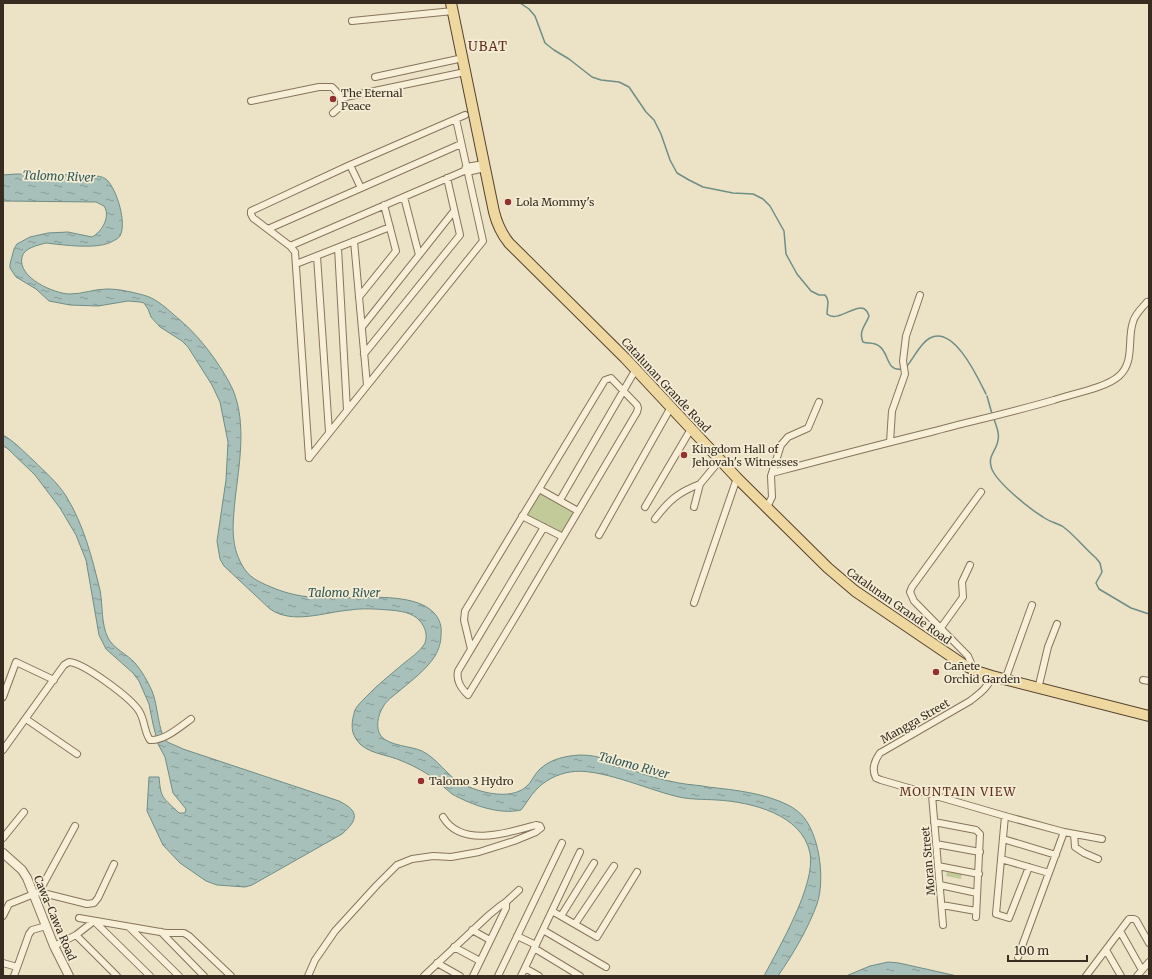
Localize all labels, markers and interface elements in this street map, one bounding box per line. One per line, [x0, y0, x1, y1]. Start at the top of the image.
district label: UBAT [468, 38, 508, 55]
place label: The Eternal Peace [341, 86, 403, 113]
marker: The Eternal Peace [328, 94, 338, 104]
water label: Talomo River [22, 167, 97, 185]
place label: Lola Mommy's [516, 195, 594, 209]
marker: Lola Mommy's [503, 197, 513, 207]
street label: Catalunan Grande Road [619, 335, 714, 435]
place label: Kingdom Hall of Jehovah's Witnesses [691, 442, 798, 469]
marker: Kingdom Hall of Jehovah's Witnesses [679, 450, 689, 460]
street label: Catalunan Grande Road [844, 565, 954, 648]
water label: Talomo River [308, 585, 381, 600]
place label: Cañete Orchid Garden [944, 659, 1021, 686]
marker: Cañete Orchid Garden [931, 667, 941, 677]
street label: Mangga Street [878, 695, 953, 746]
water label: Talomo River [597, 748, 672, 782]
place label: Talomo 3 Hydro [429, 774, 514, 788]
marker: Talomo 3 Hydro [416, 776, 426, 786]
district label: MOUNTAIN VIEW [900, 784, 1016, 799]
street label: Moran Street [918, 825, 938, 896]
street label: Cawa-Cawa Road [31, 873, 79, 963]
scale bar [1008, 937, 1087, 963]
text: 100 m [1014, 943, 1049, 958]

